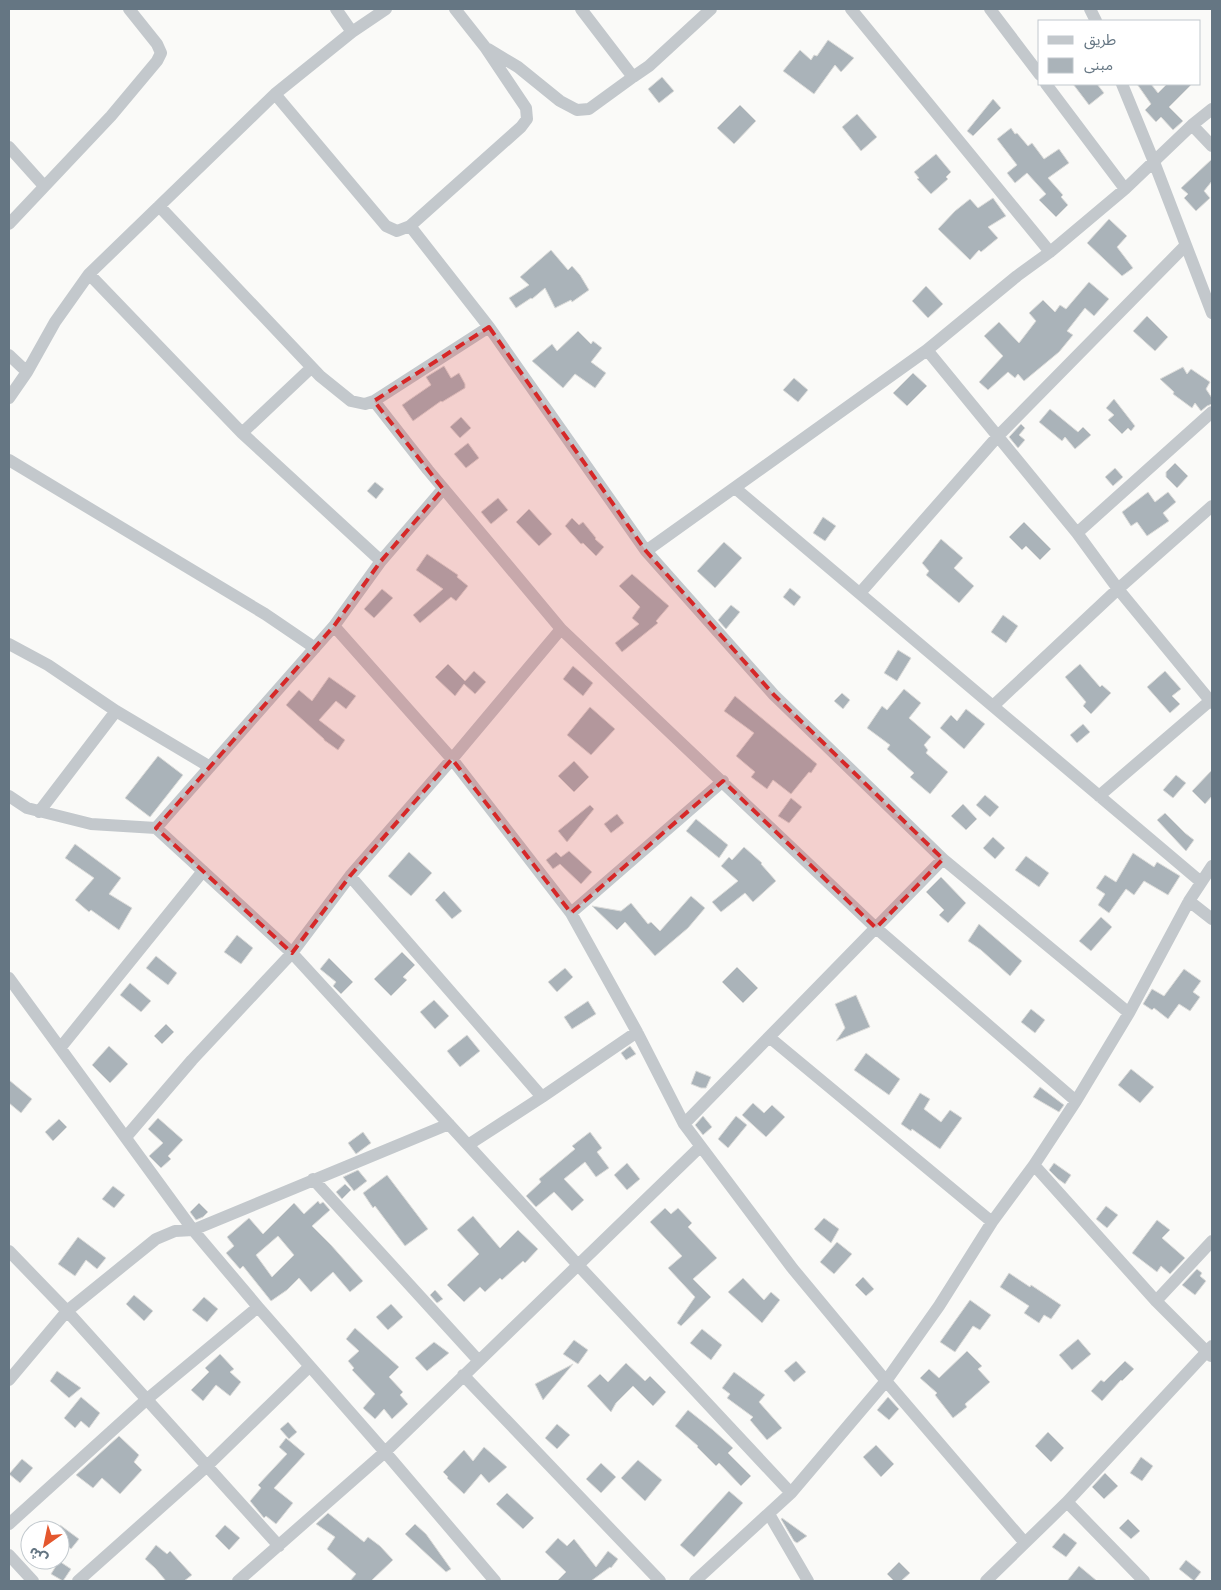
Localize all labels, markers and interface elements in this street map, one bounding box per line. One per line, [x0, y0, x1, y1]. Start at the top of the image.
legend [1038, 20, 1201, 85]
text: طريق [1084, 31, 1116, 50]
text: مبنى [1084, 56, 1113, 74]
north arrow [20, 1520, 70, 1570]
text: ش [26, 1543, 51, 1568]

